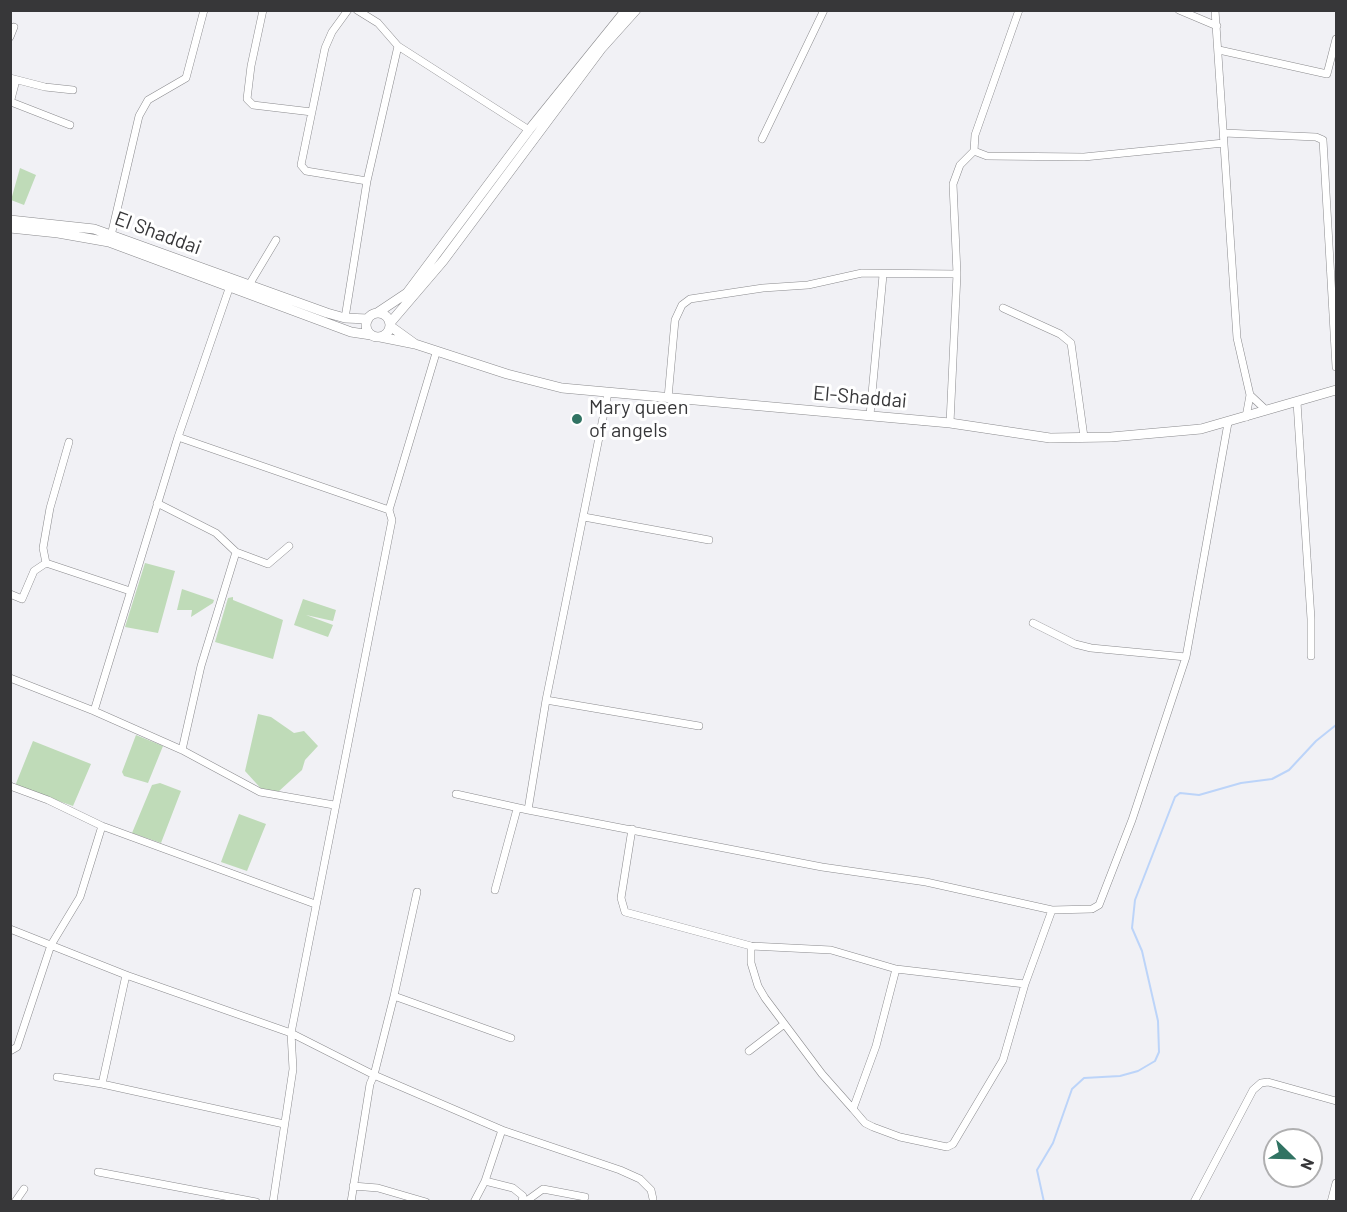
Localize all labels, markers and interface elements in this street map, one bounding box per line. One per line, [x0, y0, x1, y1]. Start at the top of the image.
street label: El Shaddai [111, 206, 205, 260]
street label: El-Shaddai [812, 381, 908, 413]
place label: Mary queen of angels [589, 395, 688, 442]
marker: Mary queen of angels [570, 412, 584, 426]
north arrow [1263, 1128, 1323, 1188]
text: N [1297, 1156, 1319, 1173]

